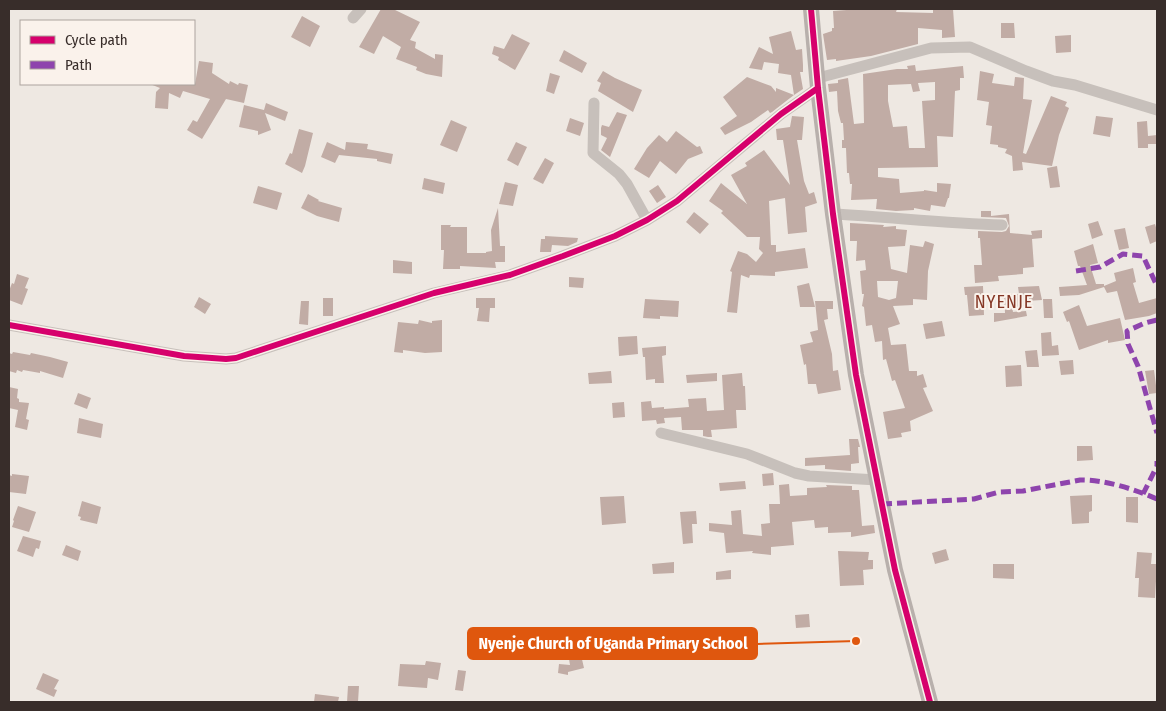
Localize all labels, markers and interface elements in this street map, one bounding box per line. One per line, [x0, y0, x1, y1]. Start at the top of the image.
legend [20, 20, 195, 85]
text: Cycle path [65, 31, 128, 49]
text: Path [65, 56, 92, 74]
district label: NYENJE [975, 291, 1033, 313]
callout: Nyenje Church of Uganda Primary School [468, 628, 757, 659]
text: Nyenje Church of Uganda Primary School [478, 634, 748, 653]

